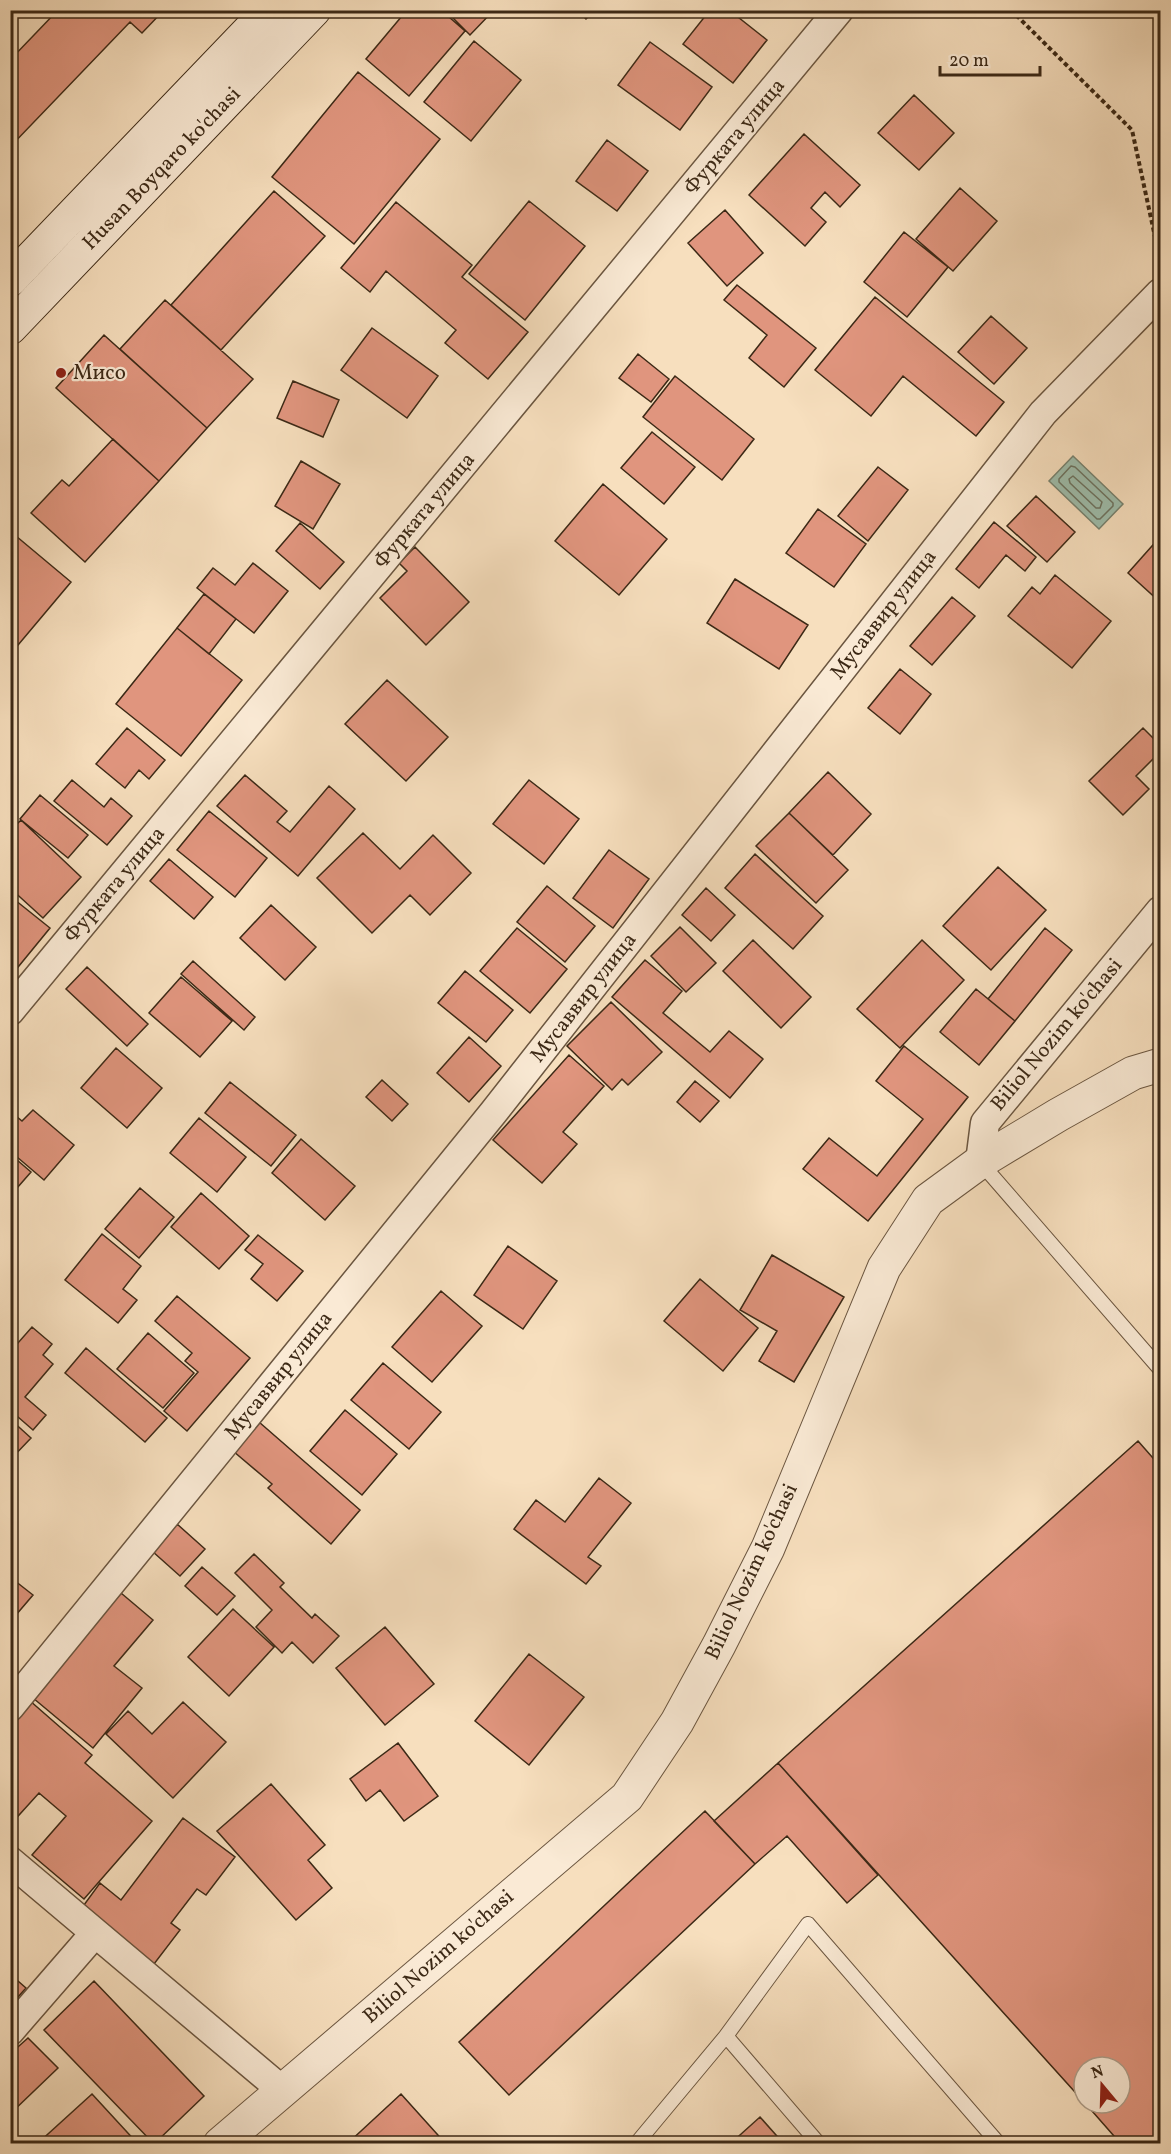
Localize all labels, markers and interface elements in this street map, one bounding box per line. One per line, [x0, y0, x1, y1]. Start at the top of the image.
scale bar [940, 39, 1040, 77]
text: 20 m [949, 49, 989, 74]
street label: Фурката улица [678, 73, 792, 201]
street label: Husan Boyqaro ko'chasi [76, 81, 248, 257]
place label: Мисо [73, 359, 126, 388]
marker: Мисо [54, 366, 68, 380]
street label: Фурката улица [368, 447, 482, 575]
street label: Мусаввир улица [824, 544, 944, 686]
street label: Фурката улица [58, 821, 172, 949]
street label: Мусаввир улица [524, 927, 644, 1069]
street label: Biliol Nozim ko'chasi [984, 952, 1130, 1118]
street label: Мусаввир улица [218, 1306, 340, 1446]
street label: Biliol Nozim ko'chasi [698, 1479, 806, 1665]
street label: Biliol Nozim ko'chasi [357, 1883, 521, 2031]
north arrow [1072, 2055, 1132, 2115]
text: N [1089, 2060, 1107, 2085]

